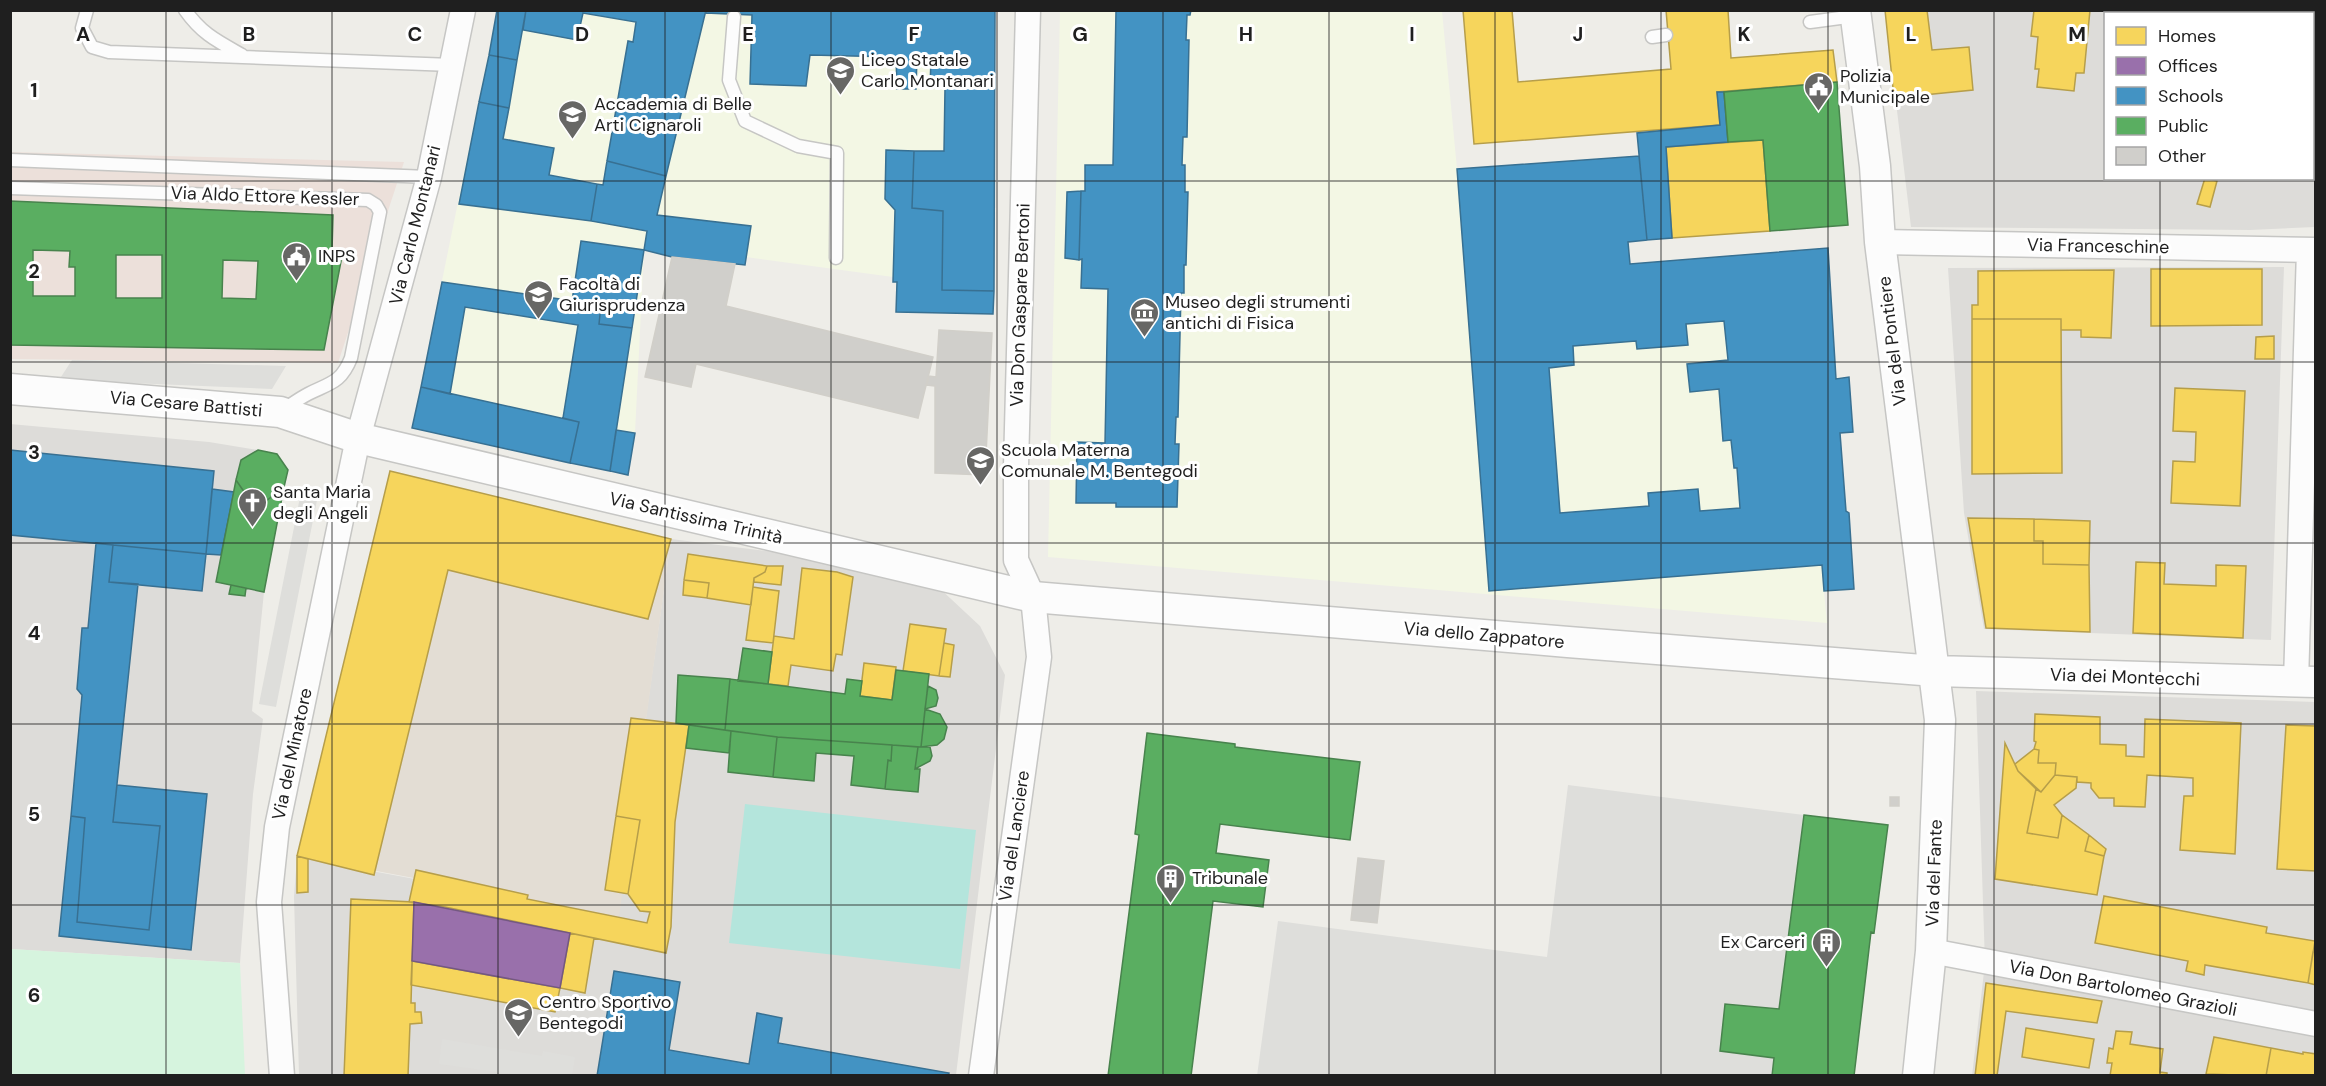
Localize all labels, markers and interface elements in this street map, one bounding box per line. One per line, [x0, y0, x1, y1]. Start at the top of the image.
legend [2104, 12, 2314, 180]
text: A [76, 21, 90, 47]
text: B [243, 21, 255, 47]
text: C [408, 21, 422, 47]
text: D [575, 21, 589, 47]
text: E [742, 21, 754, 47]
text: F [908, 21, 920, 47]
text: G [1072, 21, 1088, 47]
text: H [1239, 21, 1253, 47]
text: I [1409, 21, 1415, 47]
text: J [1573, 21, 1583, 47]
text: K [1737, 21, 1751, 47]
text: L [1905, 21, 1917, 47]
text: M [2068, 21, 2086, 47]
text: Homes [2158, 24, 2216, 48]
place label: Liceo Statale Carlo Montanari [861, 48, 994, 93]
school or university icon: Liceo Statale Carlo Montanari [824, 54, 856, 96]
text: Offices [2158, 54, 2218, 78]
place label: Polizia Municipale [1840, 64, 1930, 109]
public building icon: Polizia Municipale [1803, 70, 1835, 112]
text: 1 [30, 77, 38, 103]
text: Schools [2158, 84, 2223, 108]
place label: Accademia di Belle Arti Cignaroli [594, 92, 752, 137]
school or university icon: Accademia di Belle Arti Cignaroli [557, 98, 589, 140]
text: Public [2158, 114, 2209, 138]
street label: Via Carlo Montanari [384, 143, 446, 307]
text: Other [2158, 144, 2207, 168]
street label: Via Aldo Ettore Kessler [170, 181, 360, 211]
street label: Via Don Gaspare Bertoni [1004, 203, 1036, 407]
street label: Via Franceschine [2027, 233, 2169, 259]
public building icon: INPS [281, 240, 313, 282]
place label: INPS [318, 244, 356, 268]
text: 2 [28, 258, 40, 284]
place label: Facoltà di Giurisprudenza [559, 272, 685, 317]
street label: Via del Pontiere [1872, 275, 1912, 407]
school or university icon: Facoltà di Giurisprudenza [522, 278, 554, 320]
place label: Museo degli strumenti antichi di Fisica [1165, 290, 1350, 335]
museum icon: Museo degli strumenti antichi di Fisica [1128, 296, 1160, 338]
street label: Via Cesare Battisti [109, 385, 263, 423]
place label: Scuola Materna Comunale M. Bentegodi [1001, 438, 1198, 483]
text: 3 [28, 439, 40, 465]
school or university icon: Scuola Materna Comunale M. Bentegodi [964, 444, 996, 486]
place label: Santa Maria degli Angeli [273, 480, 371, 525]
church icon: Santa Maria degli Angeli [236, 486, 268, 528]
street label: Via Santissima Trinità [607, 486, 785, 550]
street label: Via dello Zappatore [1402, 616, 1566, 654]
text: 4 [28, 620, 41, 646]
street label: Via dei Montecchi [2050, 662, 2200, 692]
street label: Via del Minatore [266, 686, 318, 822]
street label: Via del Lanciere [993, 769, 1035, 903]
text: 5 [28, 801, 40, 827]
street label: Via del Fante [1920, 819, 1948, 927]
building icon: Tribunale [1155, 862, 1187, 904]
place label: Tribunale [1192, 866, 1268, 890]
building icon: Ex Carceri [1810, 926, 1842, 968]
place label: Ex Carceri [1721, 930, 1805, 954]
street label: Via Don Bartolomeo Grazioli [2007, 954, 2239, 1022]
text: 6 [28, 982, 40, 1008]
place label: Centro Sportivo Bentegodi [539, 990, 671, 1035]
school or university icon: Centro Sportivo Bentegodi [502, 996, 534, 1038]

